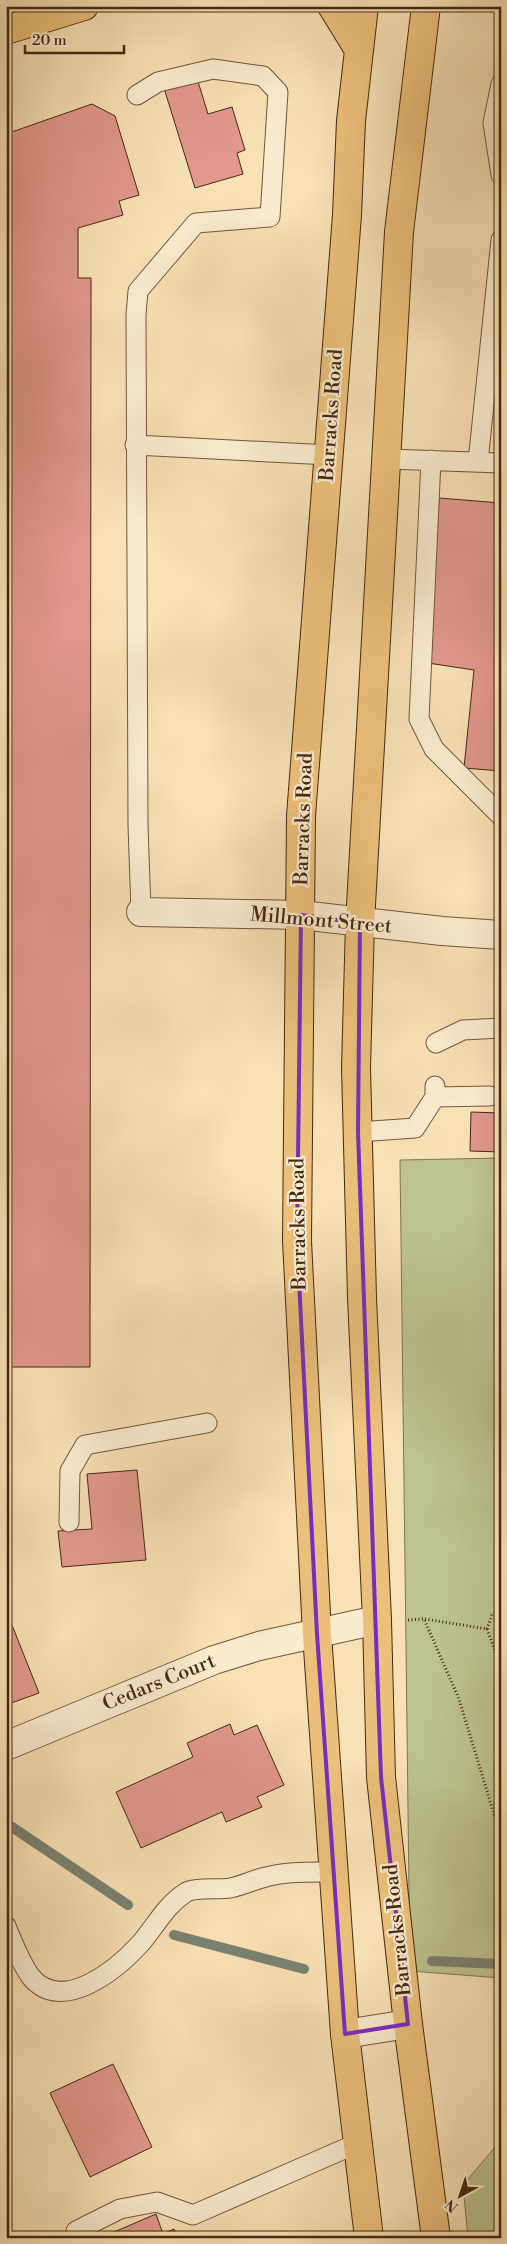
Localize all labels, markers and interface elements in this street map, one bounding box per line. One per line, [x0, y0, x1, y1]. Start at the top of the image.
scale bar [25, 22, 124, 54]
text: 20 m [32, 31, 67, 50]
street label: Barracks Road [315, 347, 349, 483]
street label: Barracks Road [289, 752, 319, 887]
street label: Millmont Street [249, 902, 393, 940]
street label: Barracks Road [285, 1157, 313, 1291]
street label: Cedars Court [99, 1649, 219, 1717]
street label: Barracks Road [379, 1862, 417, 1998]
north arrow [434, 2172, 484, 2222]
text: N [442, 2195, 462, 2216]

